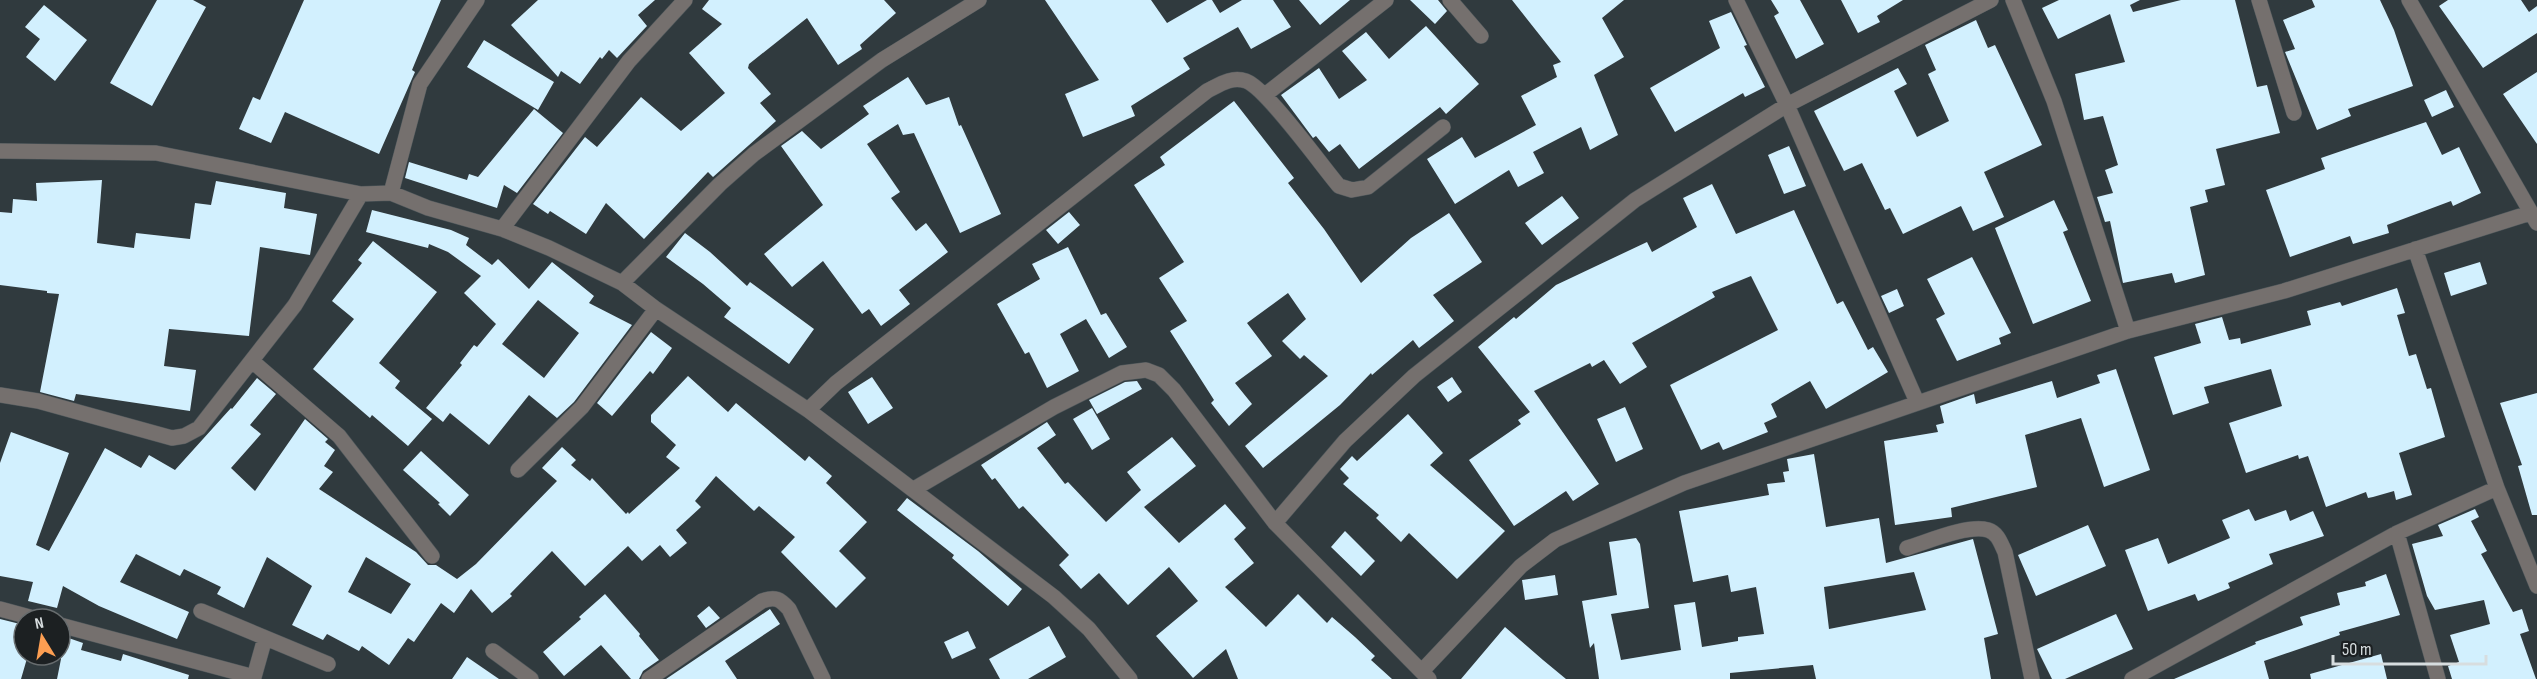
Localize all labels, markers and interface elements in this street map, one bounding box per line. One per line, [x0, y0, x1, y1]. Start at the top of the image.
north arrow [12, 607, 72, 667]
text: N [33, 614, 45, 634]
scale bar [2333, 628, 2486, 666]
text: 50 m [2342, 639, 2372, 660]

